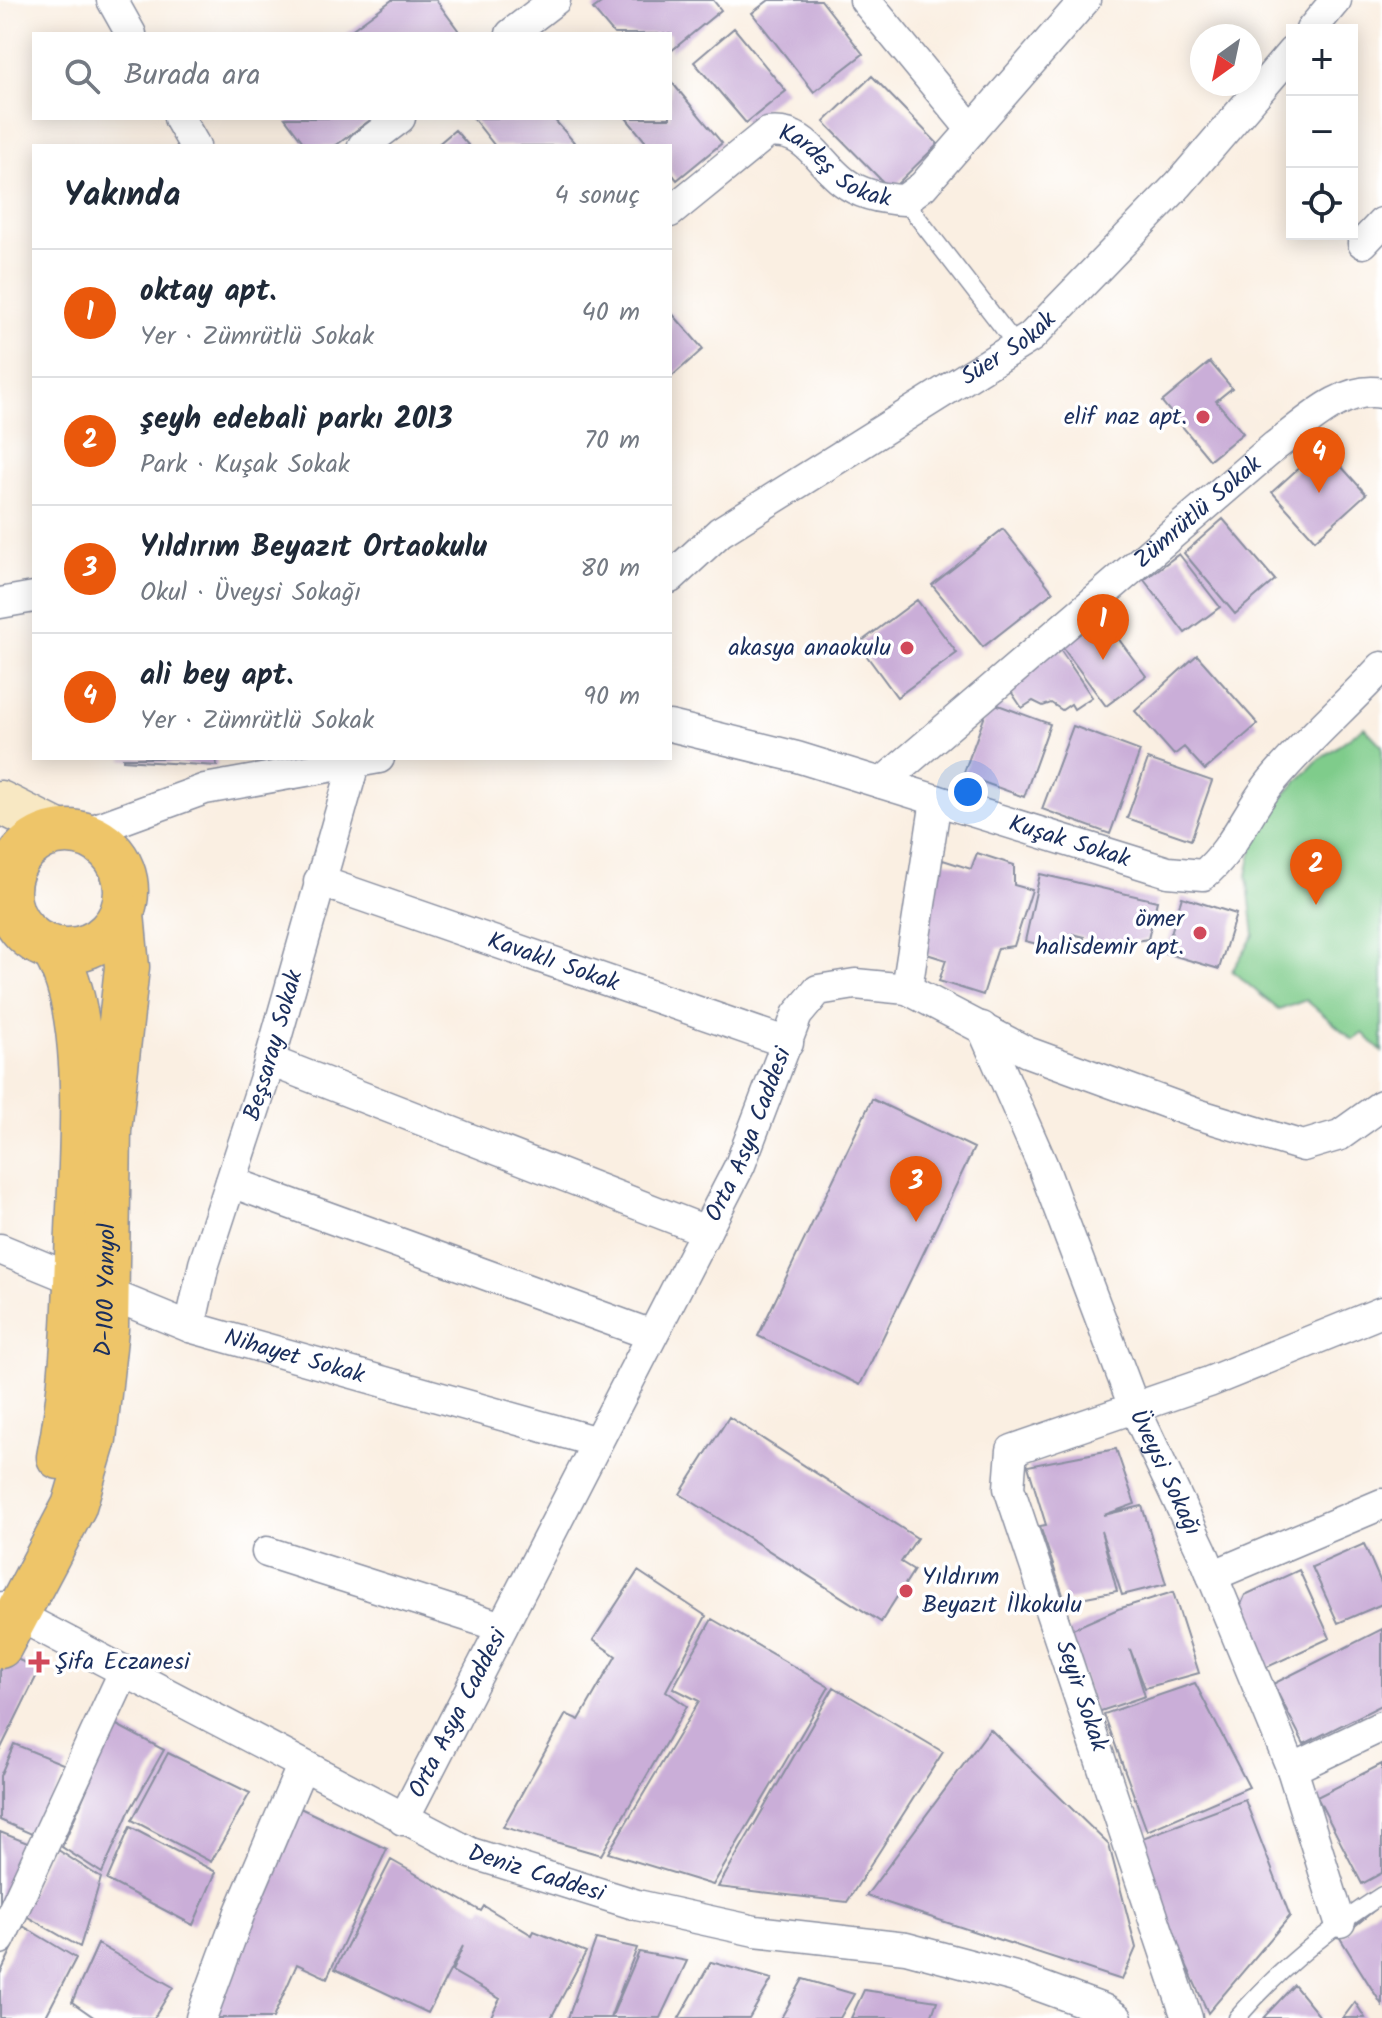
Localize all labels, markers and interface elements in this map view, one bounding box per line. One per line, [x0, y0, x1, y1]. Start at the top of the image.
north arrow [1190, 24, 1262, 96]
map controls [1286, 24, 1358, 240]
button: + [1286, 24, 1358, 96]
search box [32, 32, 672, 120]
text: Burada ara [124, 52, 261, 100]
icon: search [60, 54, 104, 98]
button: − [1286, 96, 1358, 168]
street label: Kardeş Sokak [775, 113, 894, 218]
button: locate [1286, 168, 1358, 240]
text: Yakında [64, 169, 181, 223]
text: 4 sonuç [554, 175, 640, 217]
text: oktay apt. [140, 268, 277, 316]
text: 1 [86, 292, 94, 334]
text: 40 m [582, 292, 640, 334]
street label: Süer Sokak [953, 301, 1066, 396]
text: Yer · Zümrütlü Sokak [140, 316, 374, 358]
text: şeyh edebali parkı 2013 [140, 396, 453, 444]
place label: elif naz apt. [1064, 398, 1187, 437]
marker: elif naz apt. [1194, 408, 1212, 426]
text: 2 [82, 420, 98, 462]
text: 70 m [584, 420, 640, 462]
pin: 4 [1293, 427, 1345, 493]
text: Park · Kuşak Sokak [140, 444, 350, 486]
street label: Zümrütlü Sokak [1125, 445, 1271, 579]
text: Yıldırım Beyazıt Ortaokulu [140, 524, 487, 572]
text: 3 [83, 548, 97, 590]
text: 80 m [580, 548, 640, 590]
text: Okul · Üveysi Sokağı [140, 572, 361, 614]
pin: 1 [1077, 594, 1129, 660]
place label: akasya anaokulu [728, 629, 891, 668]
marker: akasya anaokulu [898, 639, 916, 657]
text: ali bey apt. [140, 652, 294, 700]
text: 4 [83, 676, 97, 718]
text: 90 m [583, 676, 640, 718]
text: Yer · Zümrütlü Sokak [140, 700, 374, 742]
your location [948, 772, 988, 812]
street label: Kuşak Sokak [1004, 804, 1136, 879]
pin: 2 [1290, 839, 1342, 905]
place label: ömer halisdemir apt. [1035, 900, 1186, 967]
street label: Kavaklı Sokak [482, 921, 625, 1003]
marker: ömer halisdemir apt. [1191, 924, 1209, 942]
street label: Beşsaray Sokak [233, 965, 314, 1126]
street label: Orta Asya Caddesi [694, 1040, 803, 1229]
pin: 3 [890, 1156, 942, 1222]
street label: D-100 Yanyol [84, 1223, 127, 1359]
street label: Nihayet Sokak [220, 1318, 370, 1395]
street label: Üveysi Sokağı [1118, 1403, 1212, 1542]
place label: Yıldırım Beyazıt İlkokulu [922, 1558, 1082, 1625]
marker: Yıldırım Beyazıt İlkokulu [897, 1582, 915, 1600]
street label: Orta Asya Caddesi [398, 1620, 518, 1805]
street label: Seyir Sokak [1044, 1635, 1118, 1758]
place label: Şifa Eczanesi [55, 1643, 191, 1682]
marker: Şifa Eczanesi [30, 1653, 48, 1671]
street label: Deniz Caddesi [463, 1834, 611, 1914]

